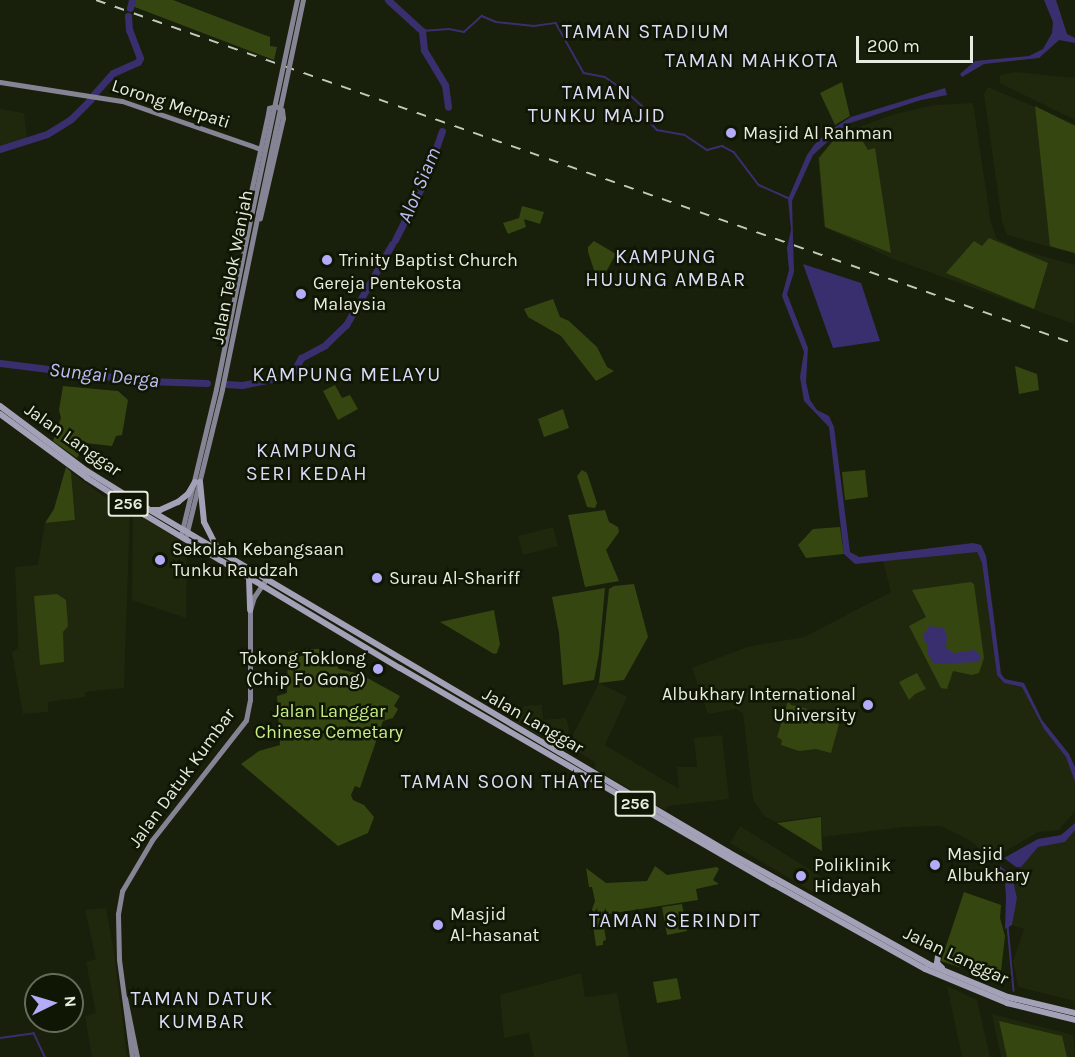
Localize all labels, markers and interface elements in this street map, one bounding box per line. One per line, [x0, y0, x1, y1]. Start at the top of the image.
district label: TAMAN STADIUM [562, 19, 730, 43]
scale bar [859, 24, 976, 62]
text: 200 m [867, 35, 920, 57]
district label: TAMAN MAHKOTA [665, 48, 839, 72]
street label: Lorong Merpati [109, 75, 233, 133]
district label: TAMAN TUNKU MAJID [528, 80, 666, 127]
place label: Masjid Al Rahman [743, 122, 893, 144]
marker: Masjid Al Rahman [724, 126, 738, 140]
water label: Alor Siam [392, 144, 446, 226]
street label: Jalan Telok Wanjah [207, 188, 257, 346]
district label: KAMPUNG HUJUNG AMBAR [585, 245, 747, 292]
place label: Trinity Baptist Church [339, 249, 518, 271]
marker: Trinity Baptist Church [320, 253, 334, 267]
place label: Gereja Pentekosta Malaysia [313, 273, 462, 316]
marker: Gereja Pentekosta Malaysia [294, 287, 308, 301]
water label: Sungai Derga [48, 357, 160, 393]
district label: KAMPUNG MELAYU [252, 362, 442, 386]
street label: Jalan Langgar [20, 399, 126, 481]
district label: KAMPUNG SERI KEDAH [246, 438, 368, 485]
road number: 256 [107, 491, 149, 517]
place label: Sekolah Kebangsaan Tunku Raudzah [172, 539, 344, 582]
marker: Sekolah Kebangsaan Tunku Raudzah [153, 553, 167, 567]
place label: Surau Al-Shariff [389, 567, 520, 589]
marker: Surau Al-Shariff [370, 571, 384, 585]
place label: Tokong Toklong (Chip Fo Gong) [240, 648, 366, 690]
marker: Tokong Toklong (Chip Fo Gong) [371, 662, 385, 676]
street label: Jalan Langgar [479, 683, 587, 759]
place label: Albukhary International University [662, 684, 856, 726]
marker: Albukhary International University [861, 698, 875, 712]
park label: Jalan Langgar Chinese Cemetary [255, 701, 403, 744]
street label: Jalan Datuk Kumbar [124, 704, 240, 852]
district label: TAMAN SOON THAYE [401, 769, 605, 793]
road number: 256 [614, 791, 656, 817]
place label: Masjid Albukhary [947, 844, 1030, 886]
place label: Poliklinik Hidayah [814, 855, 891, 898]
marker: Masjid Albukhary [928, 858, 942, 872]
marker: Poliklinik Hidayah [792, 867, 810, 885]
place label: Masjid Al-hasanat [450, 904, 539, 946]
district label: TAMAN SERINDIT [589, 908, 761, 932]
marker: Masjid Al-hasanat [431, 918, 445, 932]
street label: Jalan Langgar [900, 922, 1012, 990]
north arrow [24, 973, 84, 1033]
district label: TAMAN DATUK KUMBAR [130, 987, 274, 1034]
text: N [60, 995, 80, 1008]

